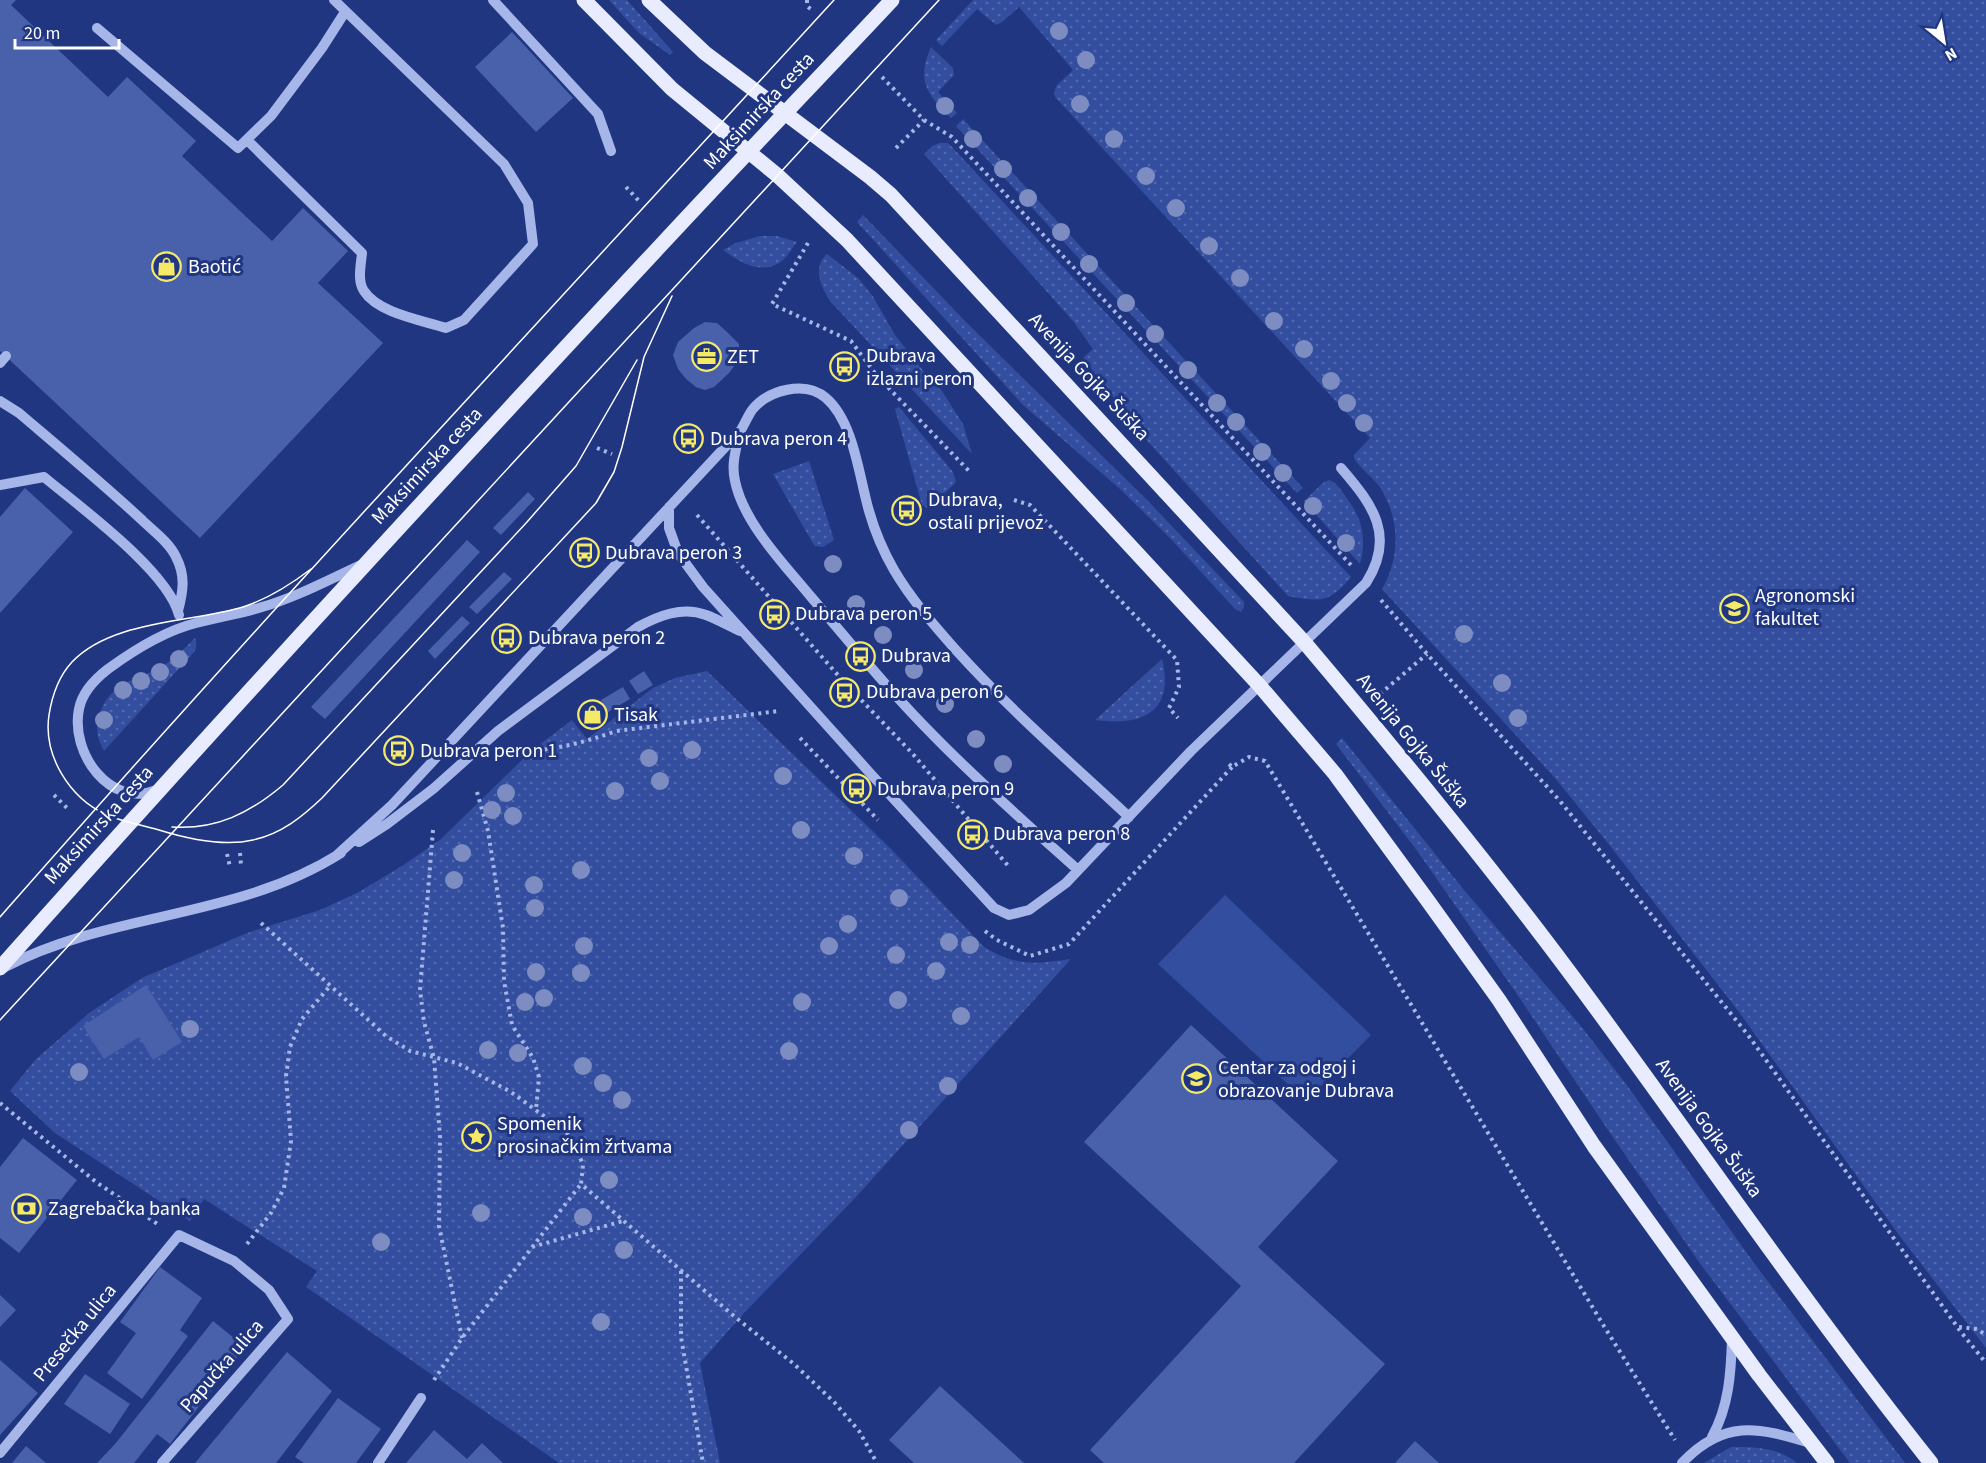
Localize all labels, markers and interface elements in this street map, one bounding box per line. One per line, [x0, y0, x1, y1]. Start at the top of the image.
scale bar [15, 12, 118, 50]
north arrow [1914, 12, 1974, 72]
text: 20 m [24, 21, 60, 46]
text: N [1941, 42, 1961, 66]
street label: Maksimirska cesta [697, 46, 821, 176]
shop icon: Baotić [151, 251, 183, 283]
place label: Baotić [188, 253, 241, 281]
street label: Avenija Gojka Šuška [1022, 307, 1156, 447]
office icon: ZET [690, 341, 722, 373]
place label: Dubrava izlazni peron [866, 342, 973, 393]
place label: ZET [727, 343, 759, 371]
bus stop icon: Dubrava izlazni peron [829, 351, 861, 383]
street label: Maksimirska cesta [365, 401, 489, 531]
bus stop icon: Dubrava peron 4 [673, 423, 705, 455]
place label: Dubrava peron 4 [710, 425, 847, 453]
place label: Dubrava, ostali prijevoz [928, 486, 1044, 537]
bus stop icon: Dubrava, ostali prijevoz [891, 495, 923, 527]
bus stop icon: Dubrava peron 3 [568, 537, 600, 569]
place label: Dubrava peron 3 [605, 539, 742, 567]
place label: Agronomski fakultet [1755, 582, 1855, 633]
school or university icon: Agronomski fakultet [1718, 592, 1750, 624]
bus stop icon: Dubrava peron 5 [758, 598, 790, 630]
place label: Dubrava peron 5 [795, 600, 932, 628]
bus stop icon: Dubrava peron 2 [491, 622, 523, 654]
place label: Dubrava peron 2 [528, 624, 665, 652]
bus stop icon: Dubrava [844, 640, 876, 672]
place label: Dubrava [881, 642, 951, 670]
street label: Avenija Gojka Šuška [1350, 668, 1476, 814]
bus stop icon: Dubrava peron 6 [829, 676, 861, 708]
place label: Dubrava peron 6 [866, 678, 1003, 706]
shop icon: Tisak [577, 699, 609, 731]
place label: Tisak [614, 701, 658, 729]
bus stop icon: Dubrava peron 1 [383, 735, 415, 767]
place label: Dubrava peron 1 [420, 737, 557, 765]
street label: Maksimirska cesta [38, 759, 160, 891]
bus stop icon: Dubrava peron 9 [840, 773, 872, 805]
place label: Dubrava peron 9 [877, 775, 1014, 803]
bus stop icon: Dubrava peron 8 [956, 818, 988, 850]
place label: Dubrava peron 8 [993, 820, 1130, 848]
street label: Avenija Gojka Šuška [1649, 1052, 1769, 1204]
place label: Centar za odgoj i obrazovanje Dubrava [1218, 1054, 1394, 1105]
school or university icon: Centar za odgoj i obrazovanje Dubrava [1181, 1063, 1213, 1095]
place label: Spomenik prosinačkim žrtvama [497, 1110, 672, 1161]
place icon: Spomenik prosinačkim žrtvama [460, 1120, 492, 1152]
bank icon: Zagrebačka banka [11, 1193, 43, 1225]
place label: Zagrebačka banka [48, 1195, 201, 1223]
street label: Presečka ulica [27, 1278, 123, 1388]
street label: Papučka ulica [174, 1313, 270, 1419]

